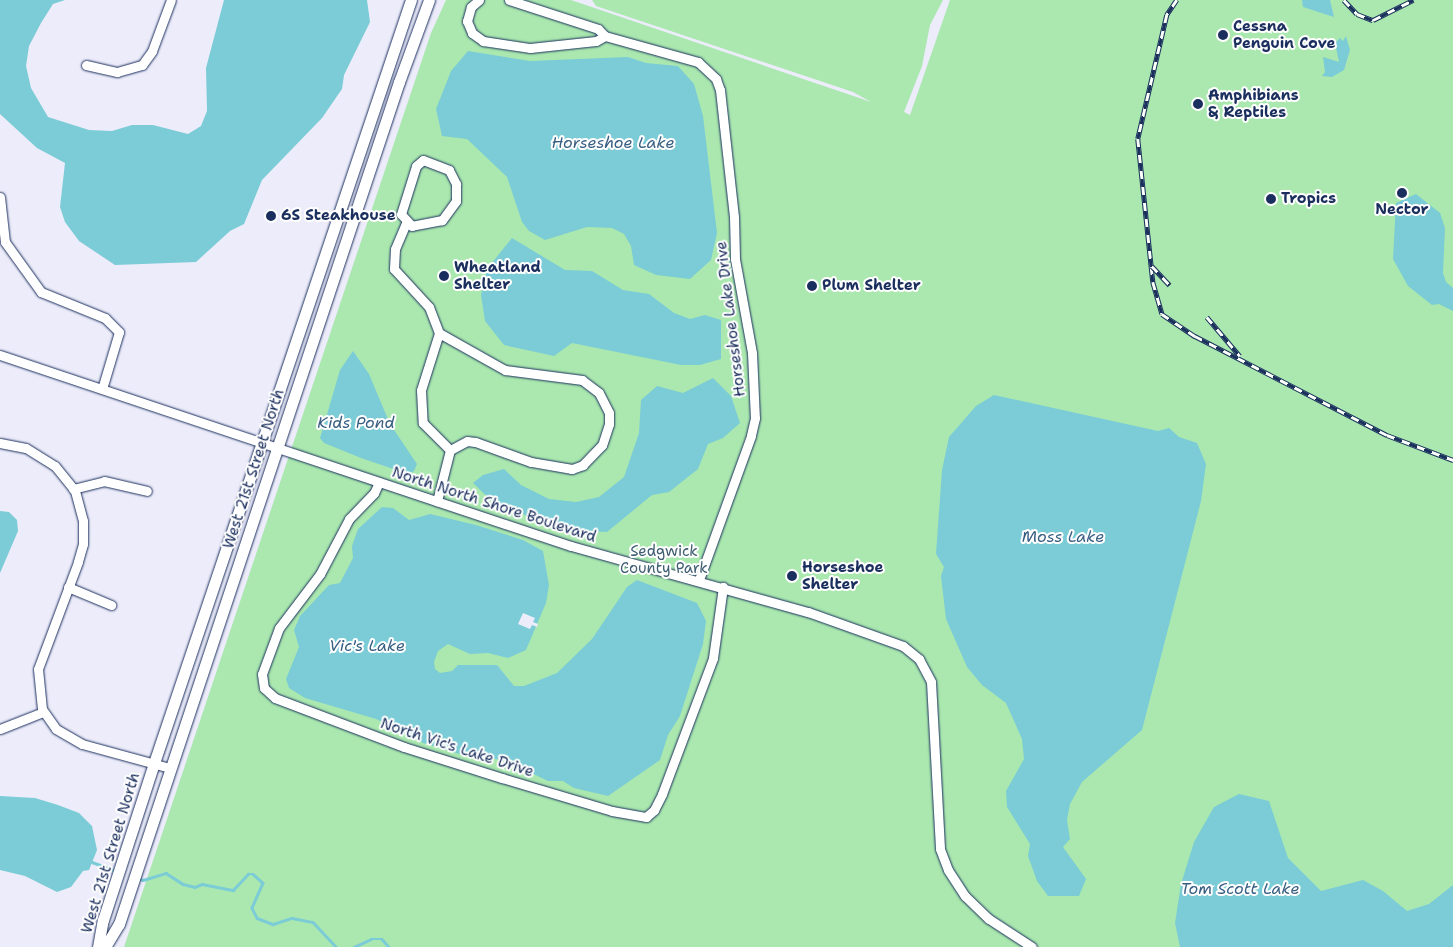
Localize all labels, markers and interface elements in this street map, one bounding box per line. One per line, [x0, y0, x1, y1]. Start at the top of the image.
place label: Cessna Penguin Cove [1233, 17, 1335, 52]
marker: Cessna Penguin Cove [1217, 29, 1229, 41]
place label: Amphibians & Reptiles [1208, 86, 1299, 121]
marker: Amphibians & Reptiles [1192, 98, 1204, 110]
water label: Horseshoe Lake [552, 133, 674, 153]
marker: Nector [1396, 187, 1408, 199]
place label: Tropics [1281, 190, 1336, 208]
marker: Tropics [1265, 193, 1277, 205]
place label: Nector [1375, 201, 1429, 219]
place label: 6S Steakhouse [281, 207, 396, 225]
marker: 6S Steakhouse [265, 210, 277, 222]
street label: Horseshoe Lake Drive [713, 240, 749, 398]
place label: Wheatland Shelter [454, 258, 541, 293]
marker: Wheatland Shelter [438, 270, 450, 282]
place label: Plum Shelter [822, 277, 921, 295]
marker: Plum Shelter [806, 280, 818, 292]
street label: West 21st Street North [220, 387, 288, 551]
water label: Kids Pond [317, 413, 395, 433]
street label: North North Shore Boulevard [390, 463, 598, 547]
water label: Moss Lake [1022, 527, 1104, 547]
park label: Sedgwick County Park [620, 542, 708, 577]
place label: Horseshoe Shelter [802, 558, 884, 593]
marker: Horseshoe Shelter [786, 570, 798, 582]
water label: Vic's Lake [329, 636, 405, 656]
street label: North Vic's Lake Drive [378, 715, 536, 781]
street label: West 21st Street North [78, 771, 144, 935]
water label: Tom Scott Lake [1181, 879, 1299, 899]

